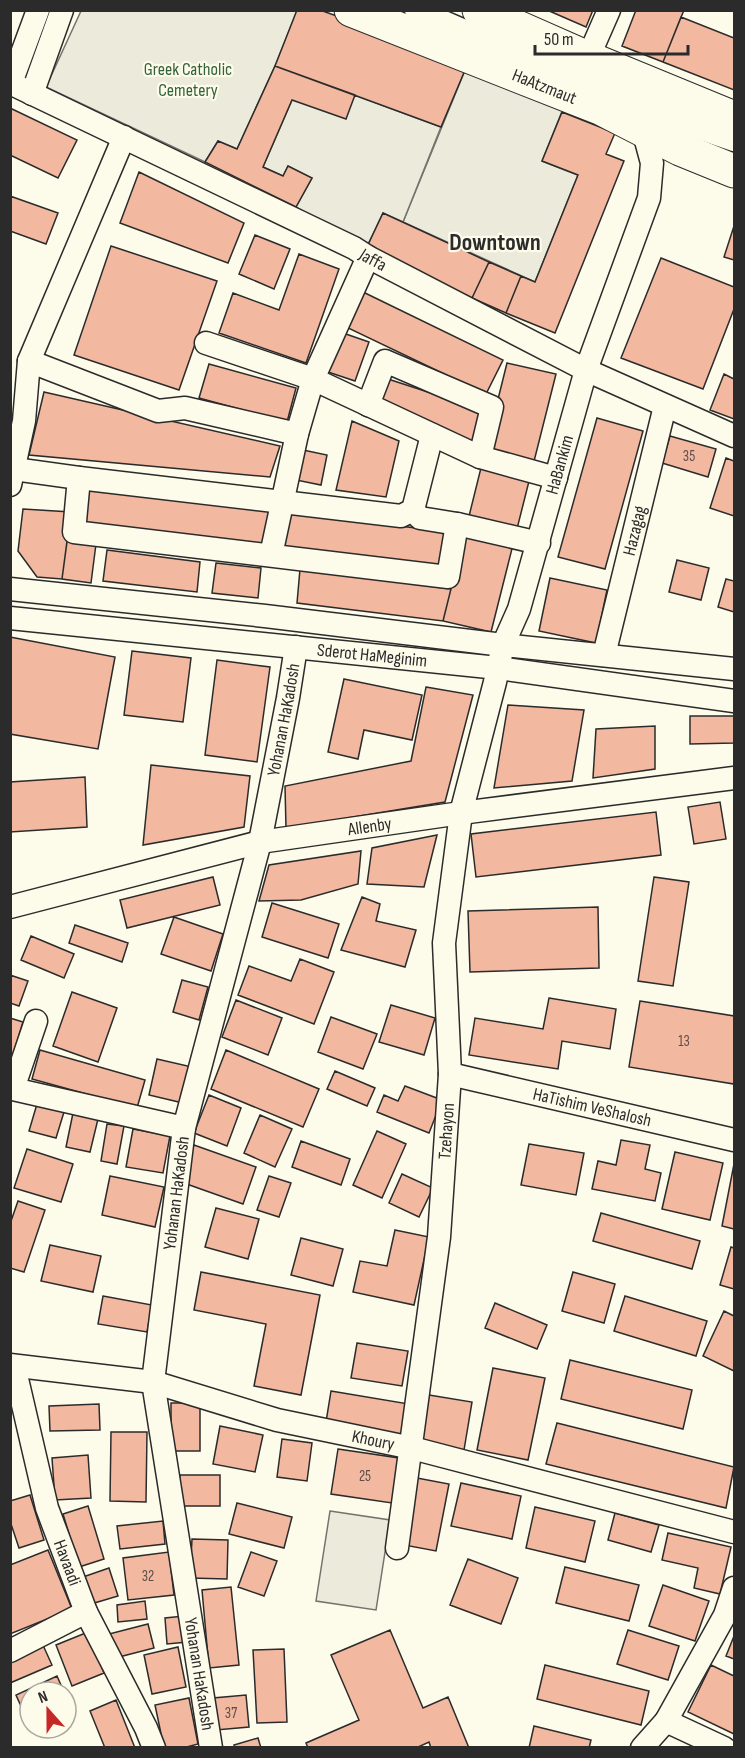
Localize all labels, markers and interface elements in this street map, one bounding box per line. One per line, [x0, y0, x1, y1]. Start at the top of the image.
scale bar [535, 18, 688, 56]
text: 50 m [544, 29, 574, 50]
park label: Greek Catholic Cemetery [144, 59, 232, 101]
street label: HaAtzmaut [509, 64, 580, 109]
district label: Downtown [449, 228, 541, 257]
street label: Jaffa [355, 243, 390, 275]
street label: HaBankim [541, 433, 578, 497]
house number: 35 [683, 447, 695, 466]
street label: Hazagag [618, 504, 651, 558]
street label: Sderot HaMeginim [316, 639, 428, 671]
street label: Yohanan HaKadosh [263, 662, 304, 778]
street label: Allenby [345, 813, 393, 840]
house number: 13 [678, 1032, 690, 1051]
street label: HaTishim VeShalosh [531, 1083, 653, 1131]
street label: Tzehayon [434, 1102, 459, 1160]
street label: Yohanan HaKadosh [159, 1135, 193, 1251]
street label: Khoury [350, 1425, 397, 1455]
house number: 25 [359, 1467, 371, 1486]
street label: Havaadi [49, 1537, 86, 1588]
house number: 32 [142, 1567, 154, 1586]
street label: Yohanan HaKadosh [180, 1616, 218, 1732]
north arrow [18, 1680, 78, 1740]
text: N [36, 1687, 51, 1708]
house number: 37 [225, 1704, 237, 1723]

